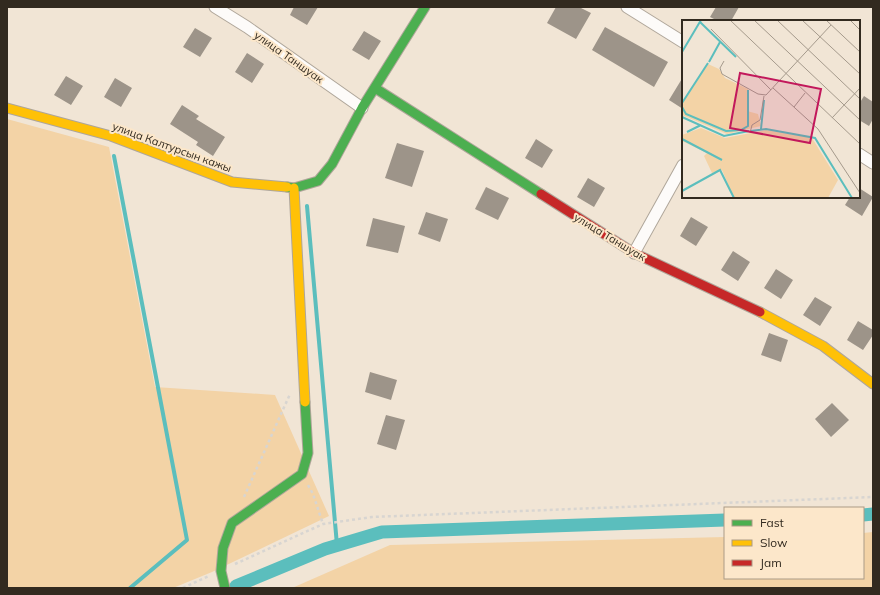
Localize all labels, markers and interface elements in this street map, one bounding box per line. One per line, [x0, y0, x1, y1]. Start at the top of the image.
inset map [682, 20, 860, 198]
street label: улица Таншуак [252, 28, 326, 86]
street label: улица Калтурсын кажы [110, 119, 234, 175]
street label: улица Таншуак [571, 210, 649, 264]
legend [724, 507, 864, 579]
text: Fast [760, 515, 784, 530]
text: Slow [760, 535, 788, 550]
text: Jam [760, 555, 782, 570]

